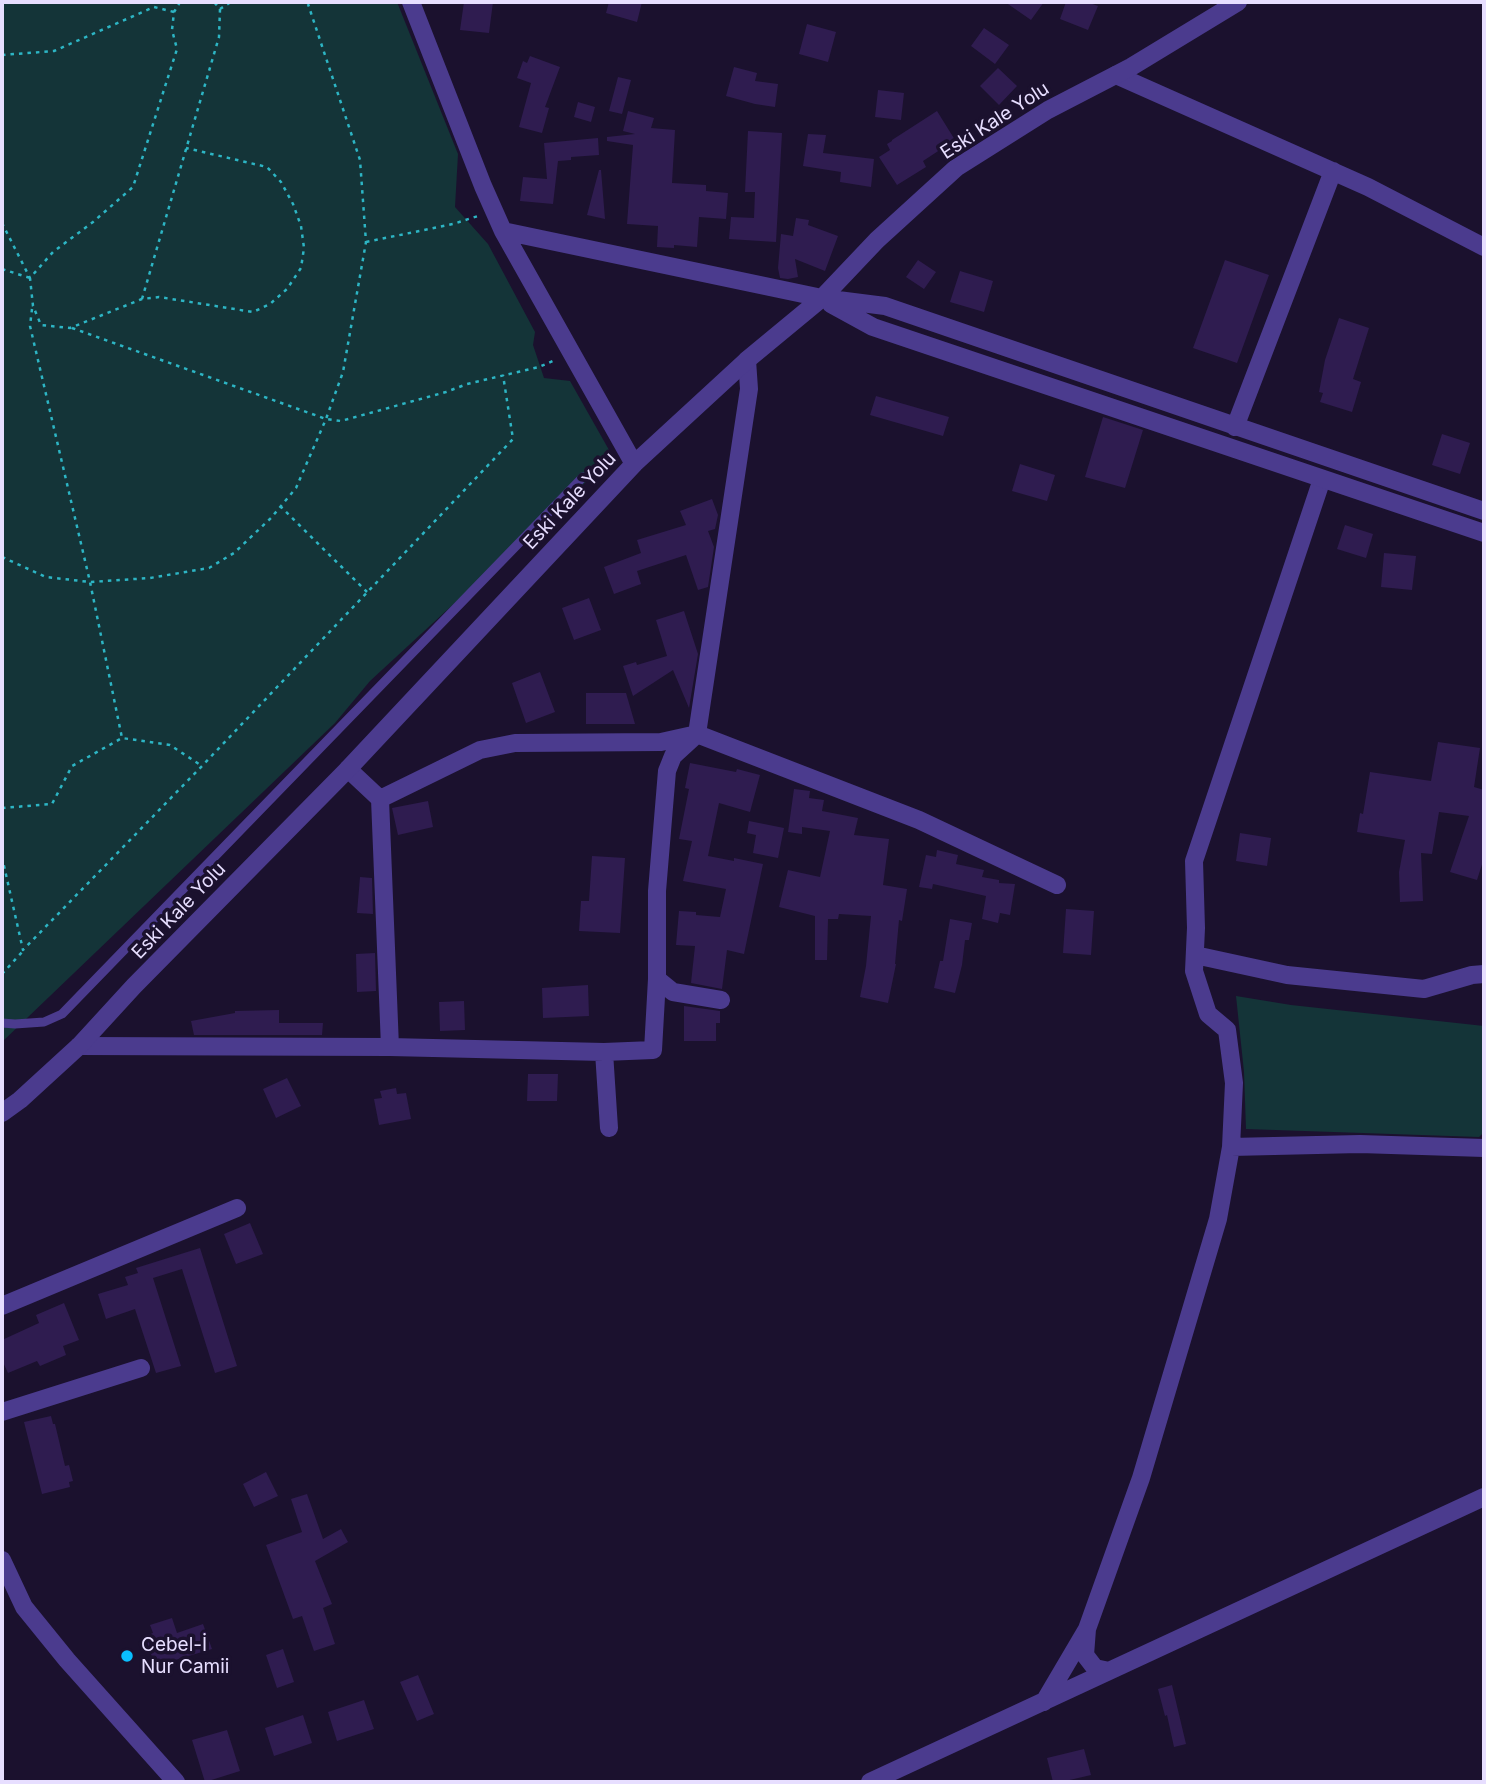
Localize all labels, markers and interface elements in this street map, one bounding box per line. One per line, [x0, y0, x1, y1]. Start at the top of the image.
street label: Eski Kale Yolu [936, 77, 1054, 165]
street label: Eski Kale Yolu [519, 448, 621, 554]
street label: Eski Kale Yolu [127, 858, 231, 964]
place label: Cebel-İ Nur Camii [141, 1634, 229, 1678]
marker: Cebel-İ Nur Camii [119, 1648, 135, 1664]

